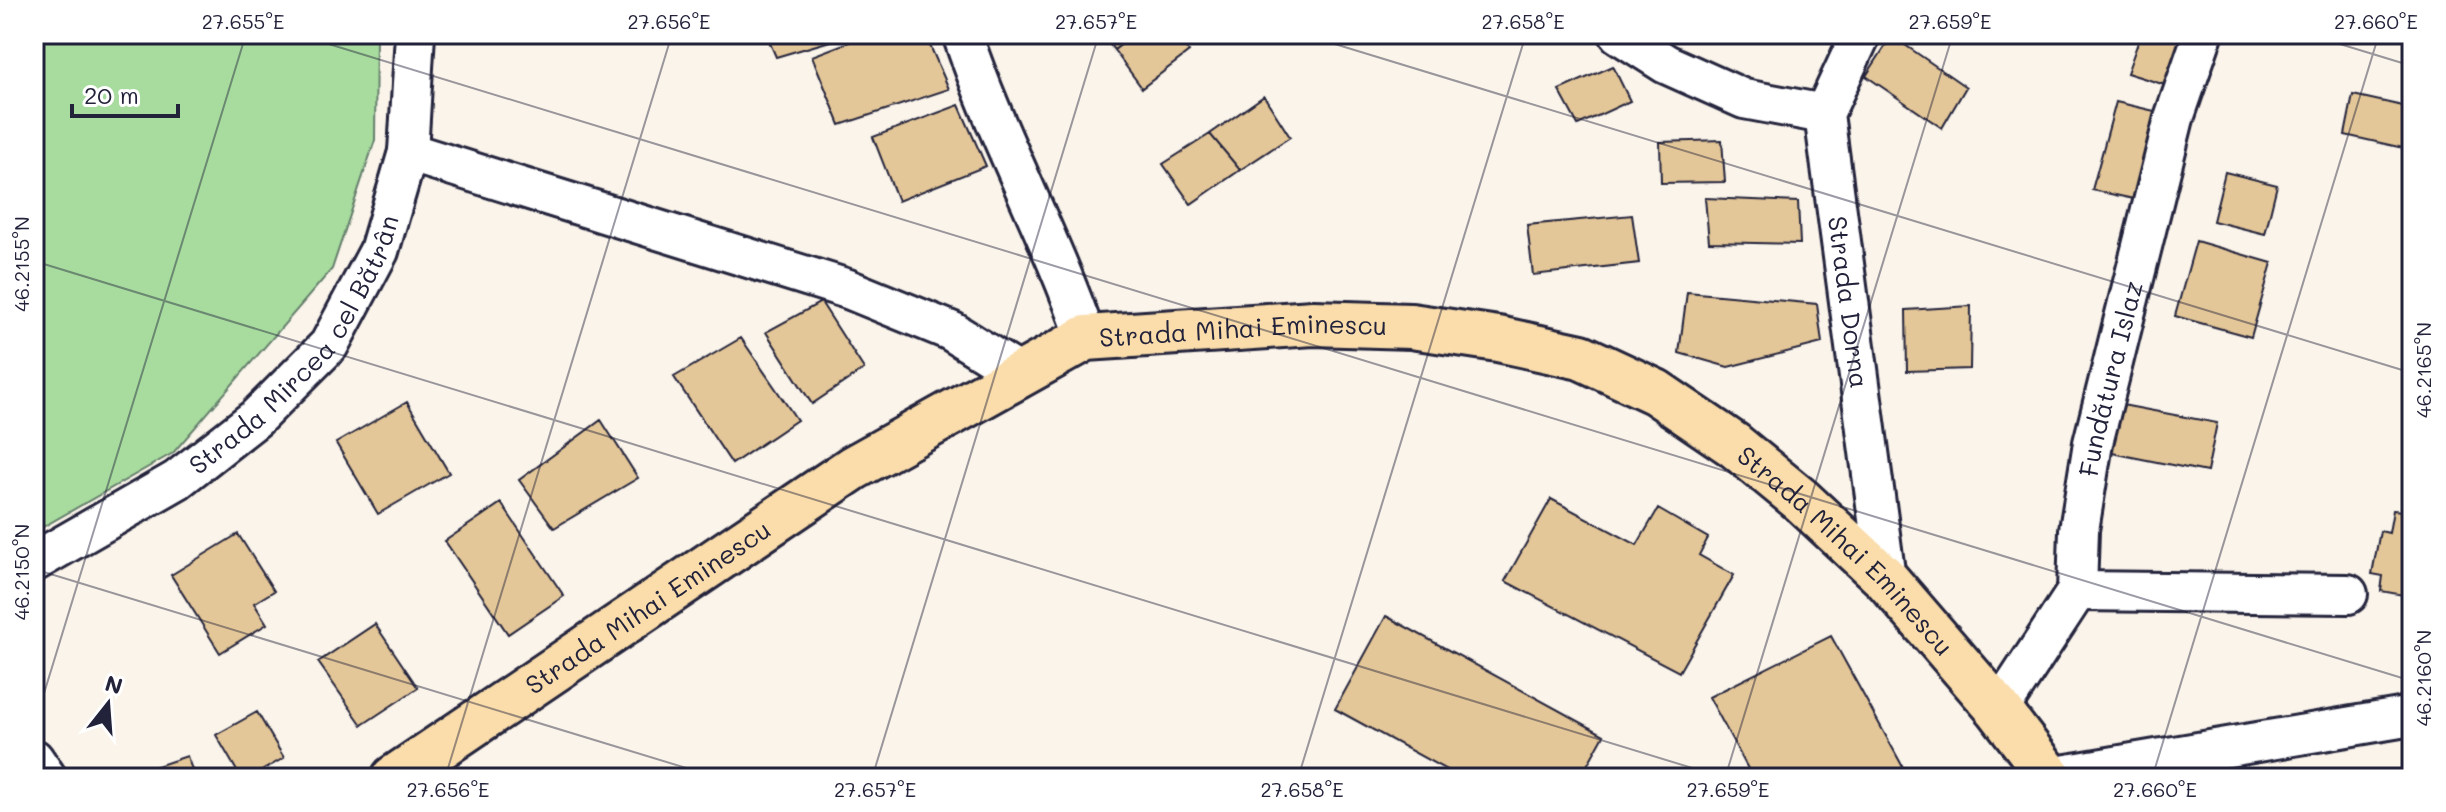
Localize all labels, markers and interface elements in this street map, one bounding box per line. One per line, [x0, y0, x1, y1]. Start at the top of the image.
text: 27.655°E [202, 8, 284, 34]
text: 27.656°E [627, 8, 711, 34]
text: 27.657°E [1055, 8, 1137, 34]
text: 27.658°E [1481, 8, 1565, 34]
text: 27.659°E [1909, 8, 1991, 34]
text: 27.660°E [2334, 8, 2418, 34]
scale bar [72, 68, 178, 118]
text: 20 m [84, 79, 139, 110]
street label: Strada Mircea cel Bătrân [182, 211, 406, 481]
street label: Strada Dorna [1821, 214, 1877, 390]
text: 46.2155°N [8, 216, 34, 312]
street label: Fundătura Islaz [2071, 277, 2150, 479]
street label: Strada Mihai Eminescu [1098, 306, 1388, 354]
text: 46.2165°N [2410, 322, 2436, 418]
street label: Strada Mihai Eminescu [1731, 438, 1961, 662]
street label: Strada Mihai Eminescu [519, 512, 777, 702]
text: 46.2150°N [8, 524, 34, 620]
text: 46.2160°N [2410, 630, 2436, 726]
north arrow [68, 664, 148, 744]
text: N [102, 668, 126, 701]
text: 27.656°E [406, 776, 490, 802]
text: 27.657°E [834, 776, 916, 802]
text: 27.658°E [1260, 776, 1344, 802]
text: 27.659°E [1687, 776, 1769, 802]
text: 27.660°E [2113, 776, 2197, 802]

